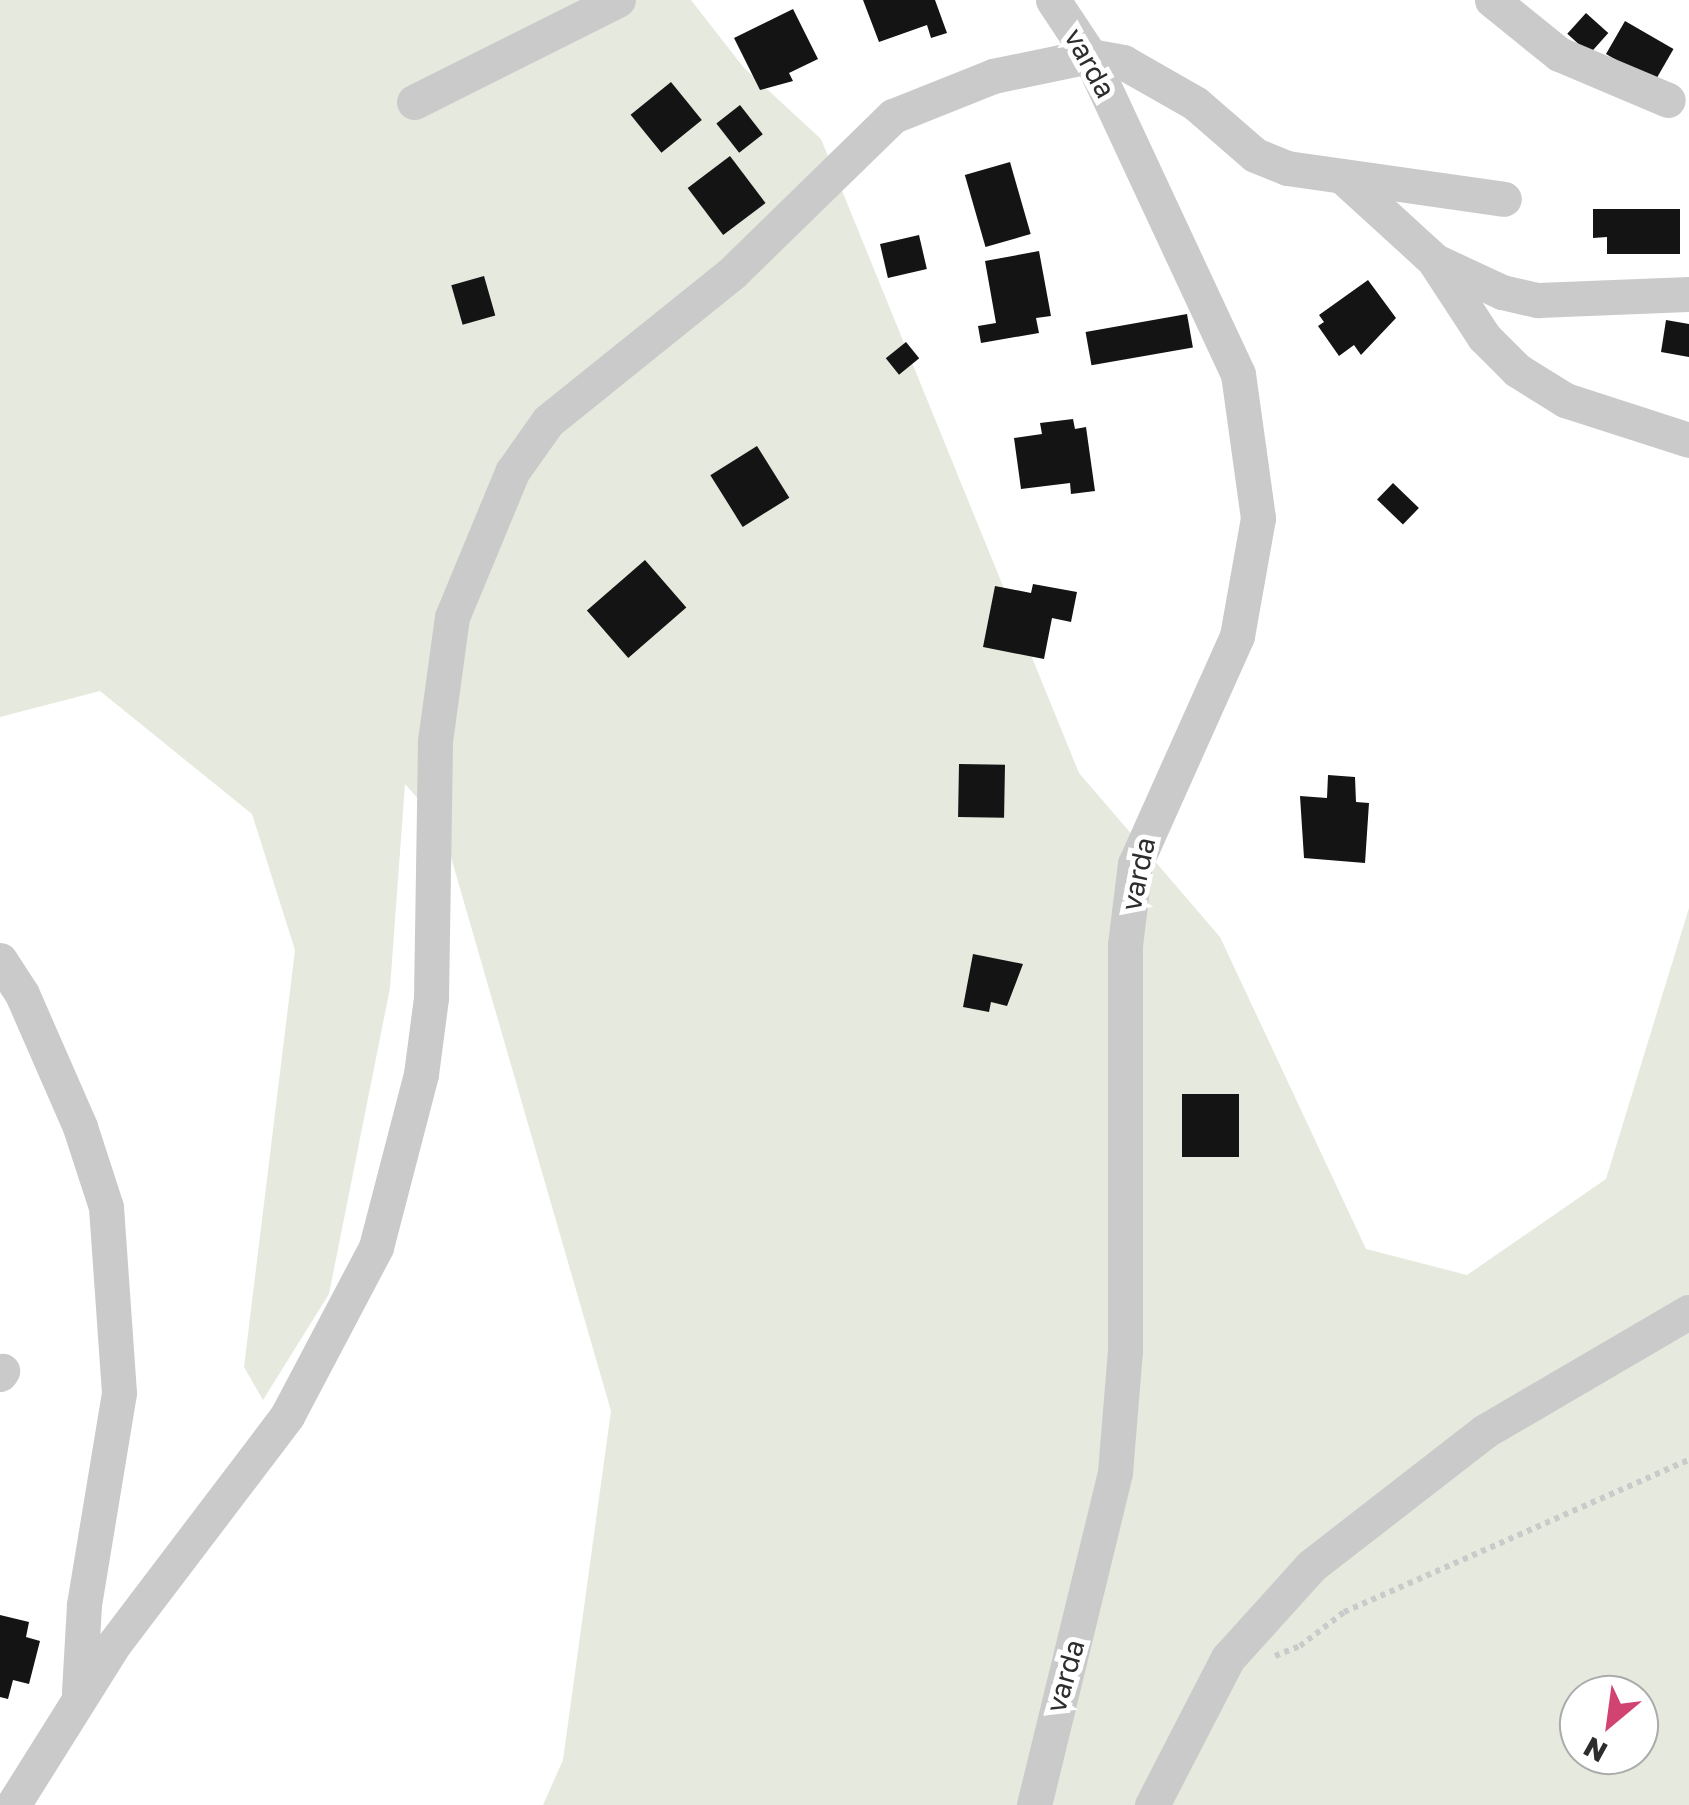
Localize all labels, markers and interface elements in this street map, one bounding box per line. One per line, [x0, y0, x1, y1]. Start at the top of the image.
street label: varda [1057, 22, 1123, 104]
street label: varda [1114, 834, 1162, 914]
street label: varda [1039, 1636, 1091, 1716]
north arrow [1559, 1675, 1659, 1775]
text: N [1578, 1730, 1612, 1770]

